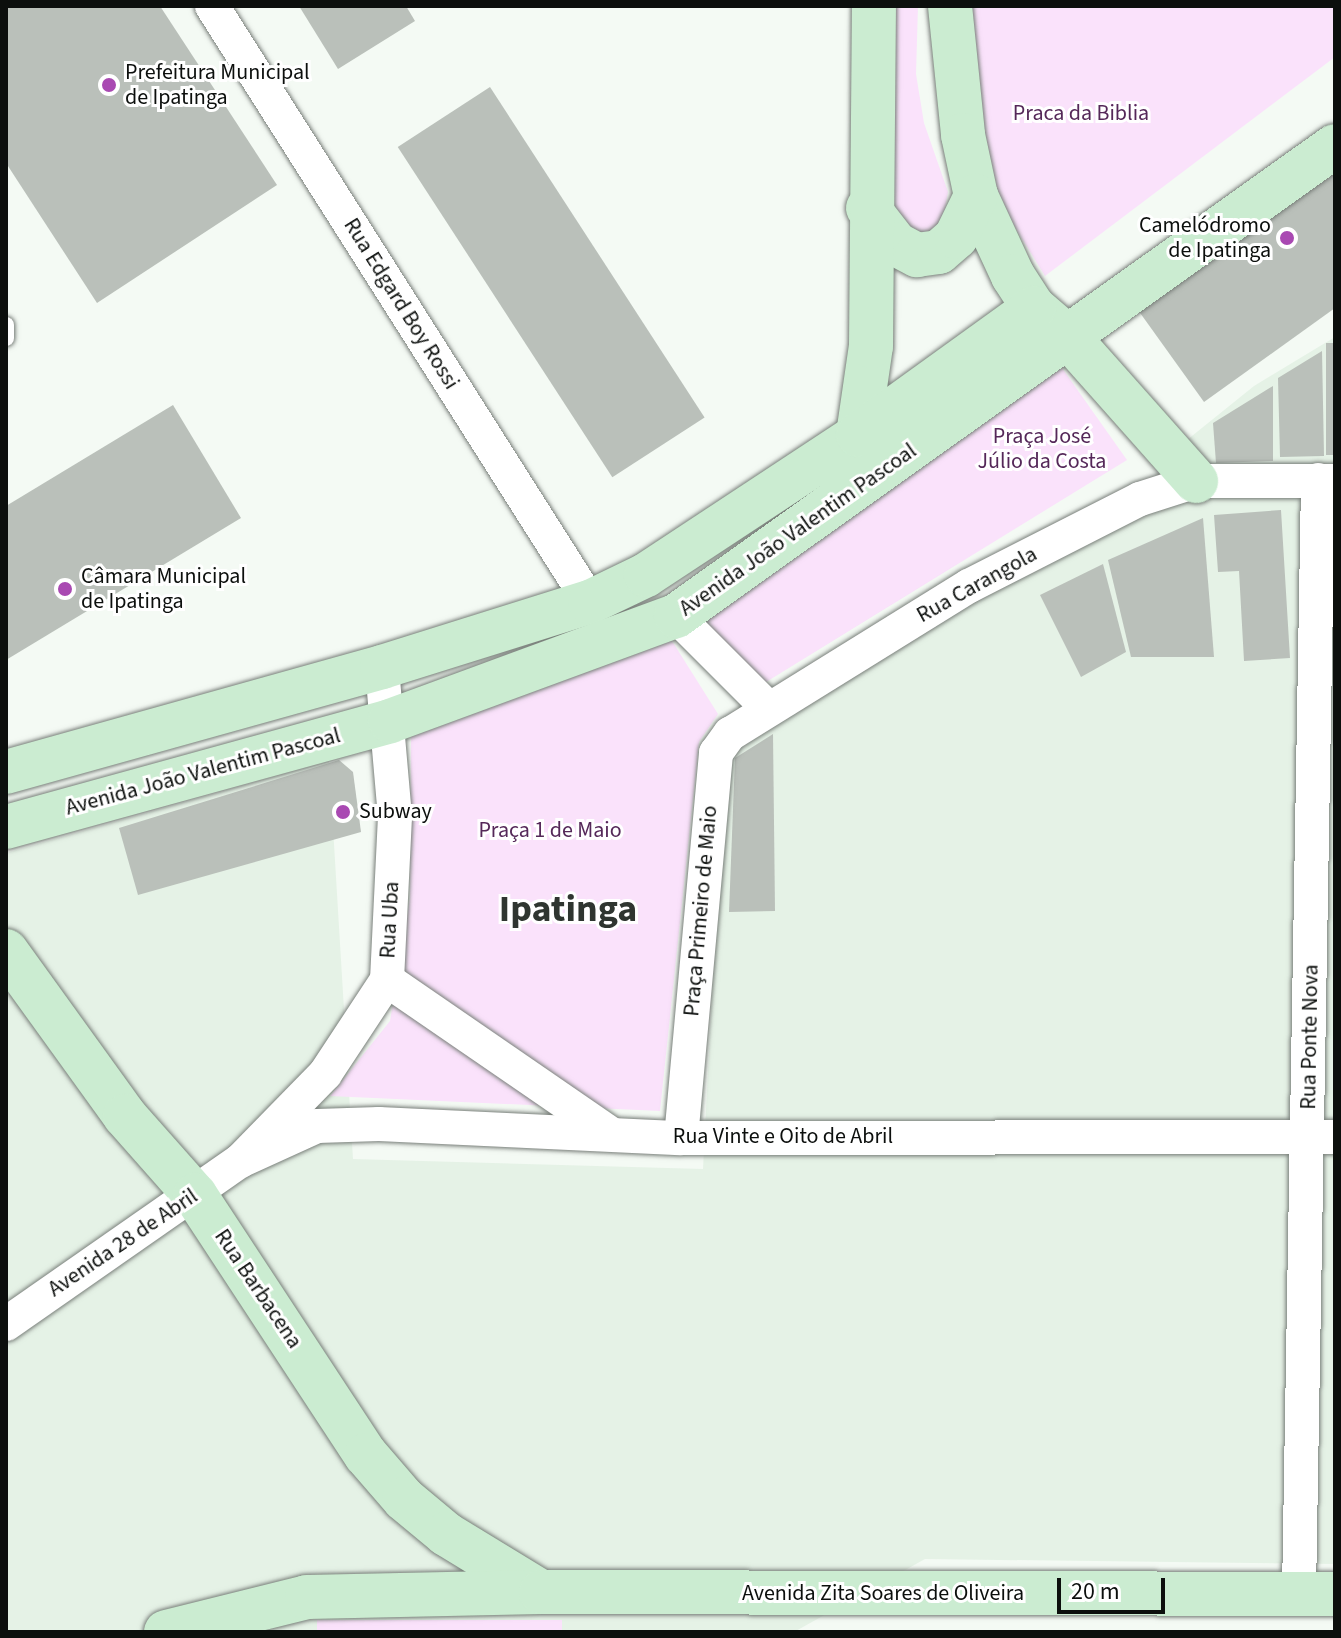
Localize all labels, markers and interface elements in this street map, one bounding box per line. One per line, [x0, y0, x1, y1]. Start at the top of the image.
place label: Prefeitura Municipal de Ipatinga [125, 59, 310, 110]
marker: Prefeitura Municipal de Ipatinga [100, 76, 118, 94]
park label: Praca da Biblia [1013, 101, 1149, 127]
place label: Camelódromo de Ipatinga [1139, 212, 1271, 264]
street label: Rua Edgard Boy Rossi [338, 214, 464, 394]
marker: Camelódromo de Ipatinga [1278, 229, 1296, 247]
park label: Praça José Júlio da Costa [978, 423, 1106, 474]
street label: Avenida João Valentim Pascoal [674, 438, 922, 622]
street label: Rua Carangola [912, 541, 1042, 629]
place label: Câmara Municipal de Ipatinga [81, 563, 246, 614]
marker: Câmara Municipal de Ipatinga [56, 580, 74, 598]
street label: Avenida João Valentim Pascoal [63, 723, 343, 821]
place label: Subway [359, 799, 432, 825]
marker: Subway [334, 803, 352, 821]
street label: Praça Primeiro de Maio [679, 804, 723, 1018]
park label: Praça 1 de Maio [478, 818, 622, 844]
street label: Rua Uba [375, 881, 405, 959]
district label: Ipatinga [499, 887, 637, 933]
street label: Rua Ponte Nova [1296, 964, 1324, 1110]
street label: Rua Vinte e Oito de Abril [673, 1124, 893, 1150]
street label: Avenida 28 de Abril [43, 1183, 203, 1303]
street label: Rua Barbacena [208, 1224, 308, 1354]
scale bar [1061, 1562, 1169, 1612]
text: 20 m [1071, 1574, 1120, 1609]
street label: Avenida Zita Soares de Oliveira [742, 1581, 1024, 1607]

